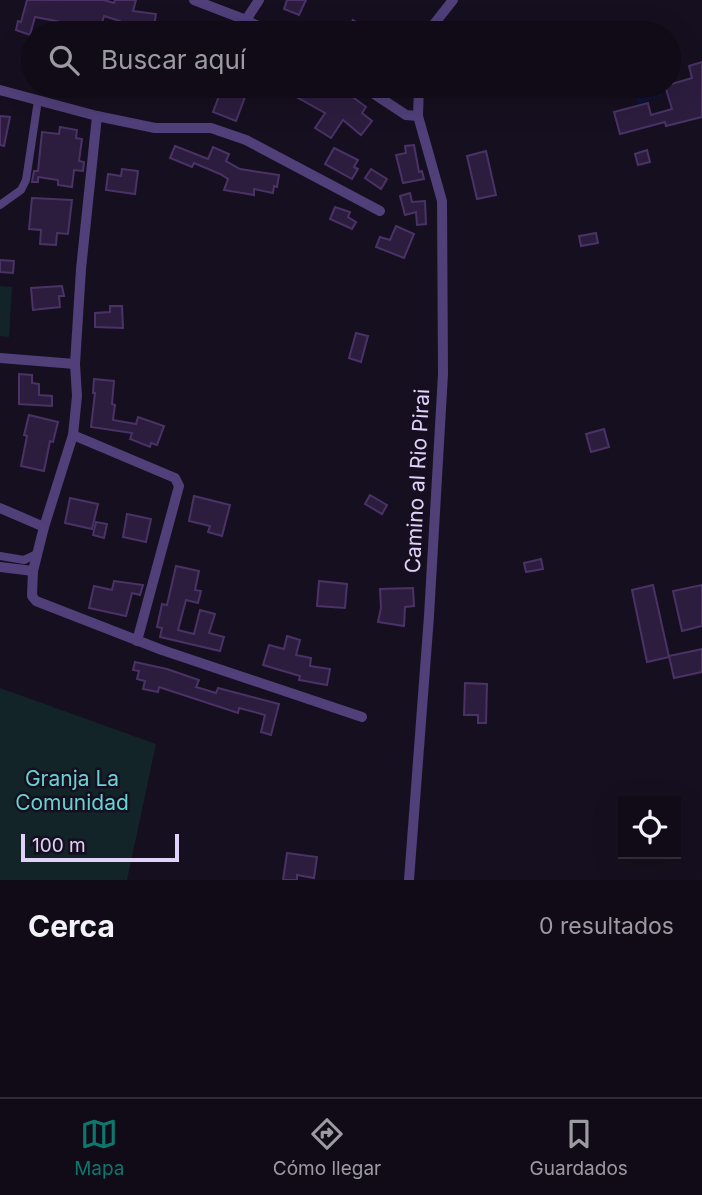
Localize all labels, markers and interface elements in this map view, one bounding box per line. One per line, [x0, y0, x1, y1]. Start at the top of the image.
search box [21, 21, 681, 98]
icon: search [45, 41, 83, 79]
text: Buscar aquí [101, 44, 246, 75]
street label: Camino al Rio Pirai [400, 388, 434, 574]
park label: Granja La Comunidad [15, 766, 129, 815]
map controls [618, 796, 681, 859]
button: locate [618, 796, 681, 859]
scale bar [21, 831, 178, 863]
text: 100 m [32, 834, 86, 857]
text: Cerca [28, 908, 115, 944]
text: 0 resultados [539, 912, 674, 940]
tab: Mapa [74, 1115, 124, 1180]
tab: Cómo llegar [273, 1115, 381, 1180]
tab: Guardados [530, 1115, 628, 1180]

